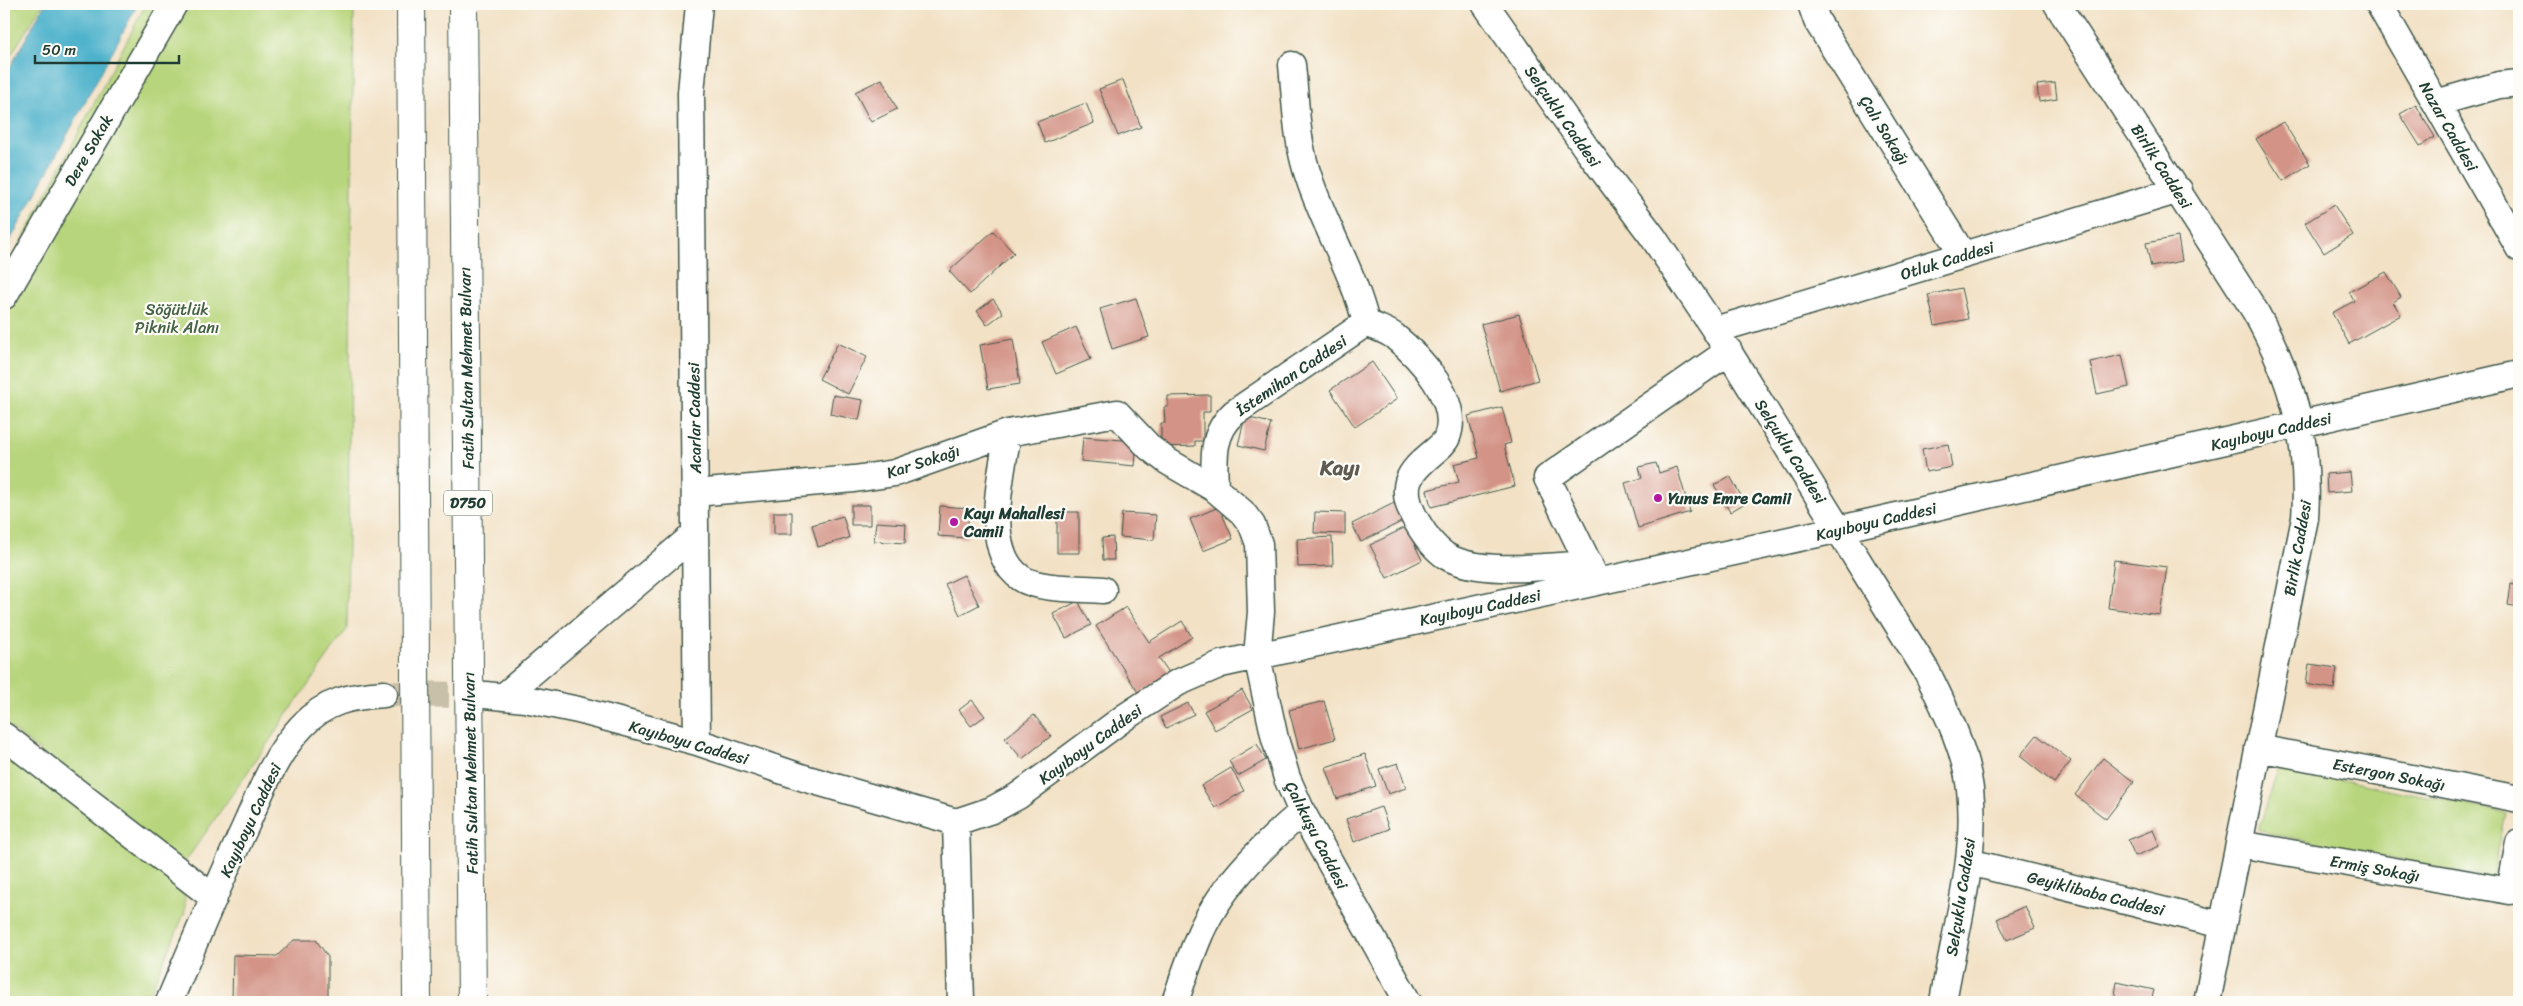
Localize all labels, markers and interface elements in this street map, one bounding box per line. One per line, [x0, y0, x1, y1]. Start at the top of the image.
scale bar [35, 32, 179, 64]
text: 50 m [42, 37, 77, 63]
street label: Selçuklu Caddesi [1517, 59, 1609, 174]
street label: Nazar Caddesi [2411, 76, 2487, 177]
street label: Çalı Sokağı [1852, 89, 1918, 171]
street label: Dere Sokak [56, 108, 121, 192]
street label: Birlik Caddesi [2123, 118, 2200, 215]
street label: Otluk Caddesi [1897, 232, 1998, 288]
street label: Fatih Sultan Mehmet Bulvarı [450, 267, 483, 469]
park label: Söğütlük Piknik Alanı [135, 295, 219, 342]
street label: İstemihan Caddesi [1229, 327, 1354, 424]
street label: Acarlar Caddesi [679, 362, 710, 475]
street label: Selçuklu Caddesi [1747, 393, 1835, 510]
street label: Kayıboyu Caddesi [2208, 403, 2335, 459]
street label: Kar Sokağı [883, 436, 964, 487]
district label: Kayı [1319, 449, 1360, 487]
place label: Yunus Emre Camii [1668, 484, 1792, 513]
road number: D750 [444, 490, 492, 516]
marker: Yunus Emre Camii [1652, 492, 1664, 504]
street label: Kayıboyu Caddesi [1813, 493, 1940, 549]
street label: Birlik Caddesi [2275, 497, 2320, 598]
place label: Kayı Mahallesi Camii [963, 499, 1066, 546]
marker: Kayı Mahallesi Camii [948, 516, 960, 528]
street label: Kayıboyu Caddesi [1417, 580, 1544, 634]
street label: Fatih Sultan Mehmet Bulvarı [454, 672, 487, 874]
street label: Kayıboyu Caddesi [1032, 696, 1149, 792]
street label: Kayıboyu Caddesi [626, 712, 753, 774]
street label: Estergon Sokağı [2330, 749, 2448, 800]
street label: Kayıboyu Caddesi [211, 758, 290, 882]
street label: Çalıkuşu Caddesi [1277, 776, 1357, 895]
street label: Selçuklu Caddesi [1937, 835, 1984, 958]
street label: Ermiş Sokağı [2328, 846, 2422, 891]
street label: Geyiklibaba Caddesi [2024, 862, 2168, 925]

